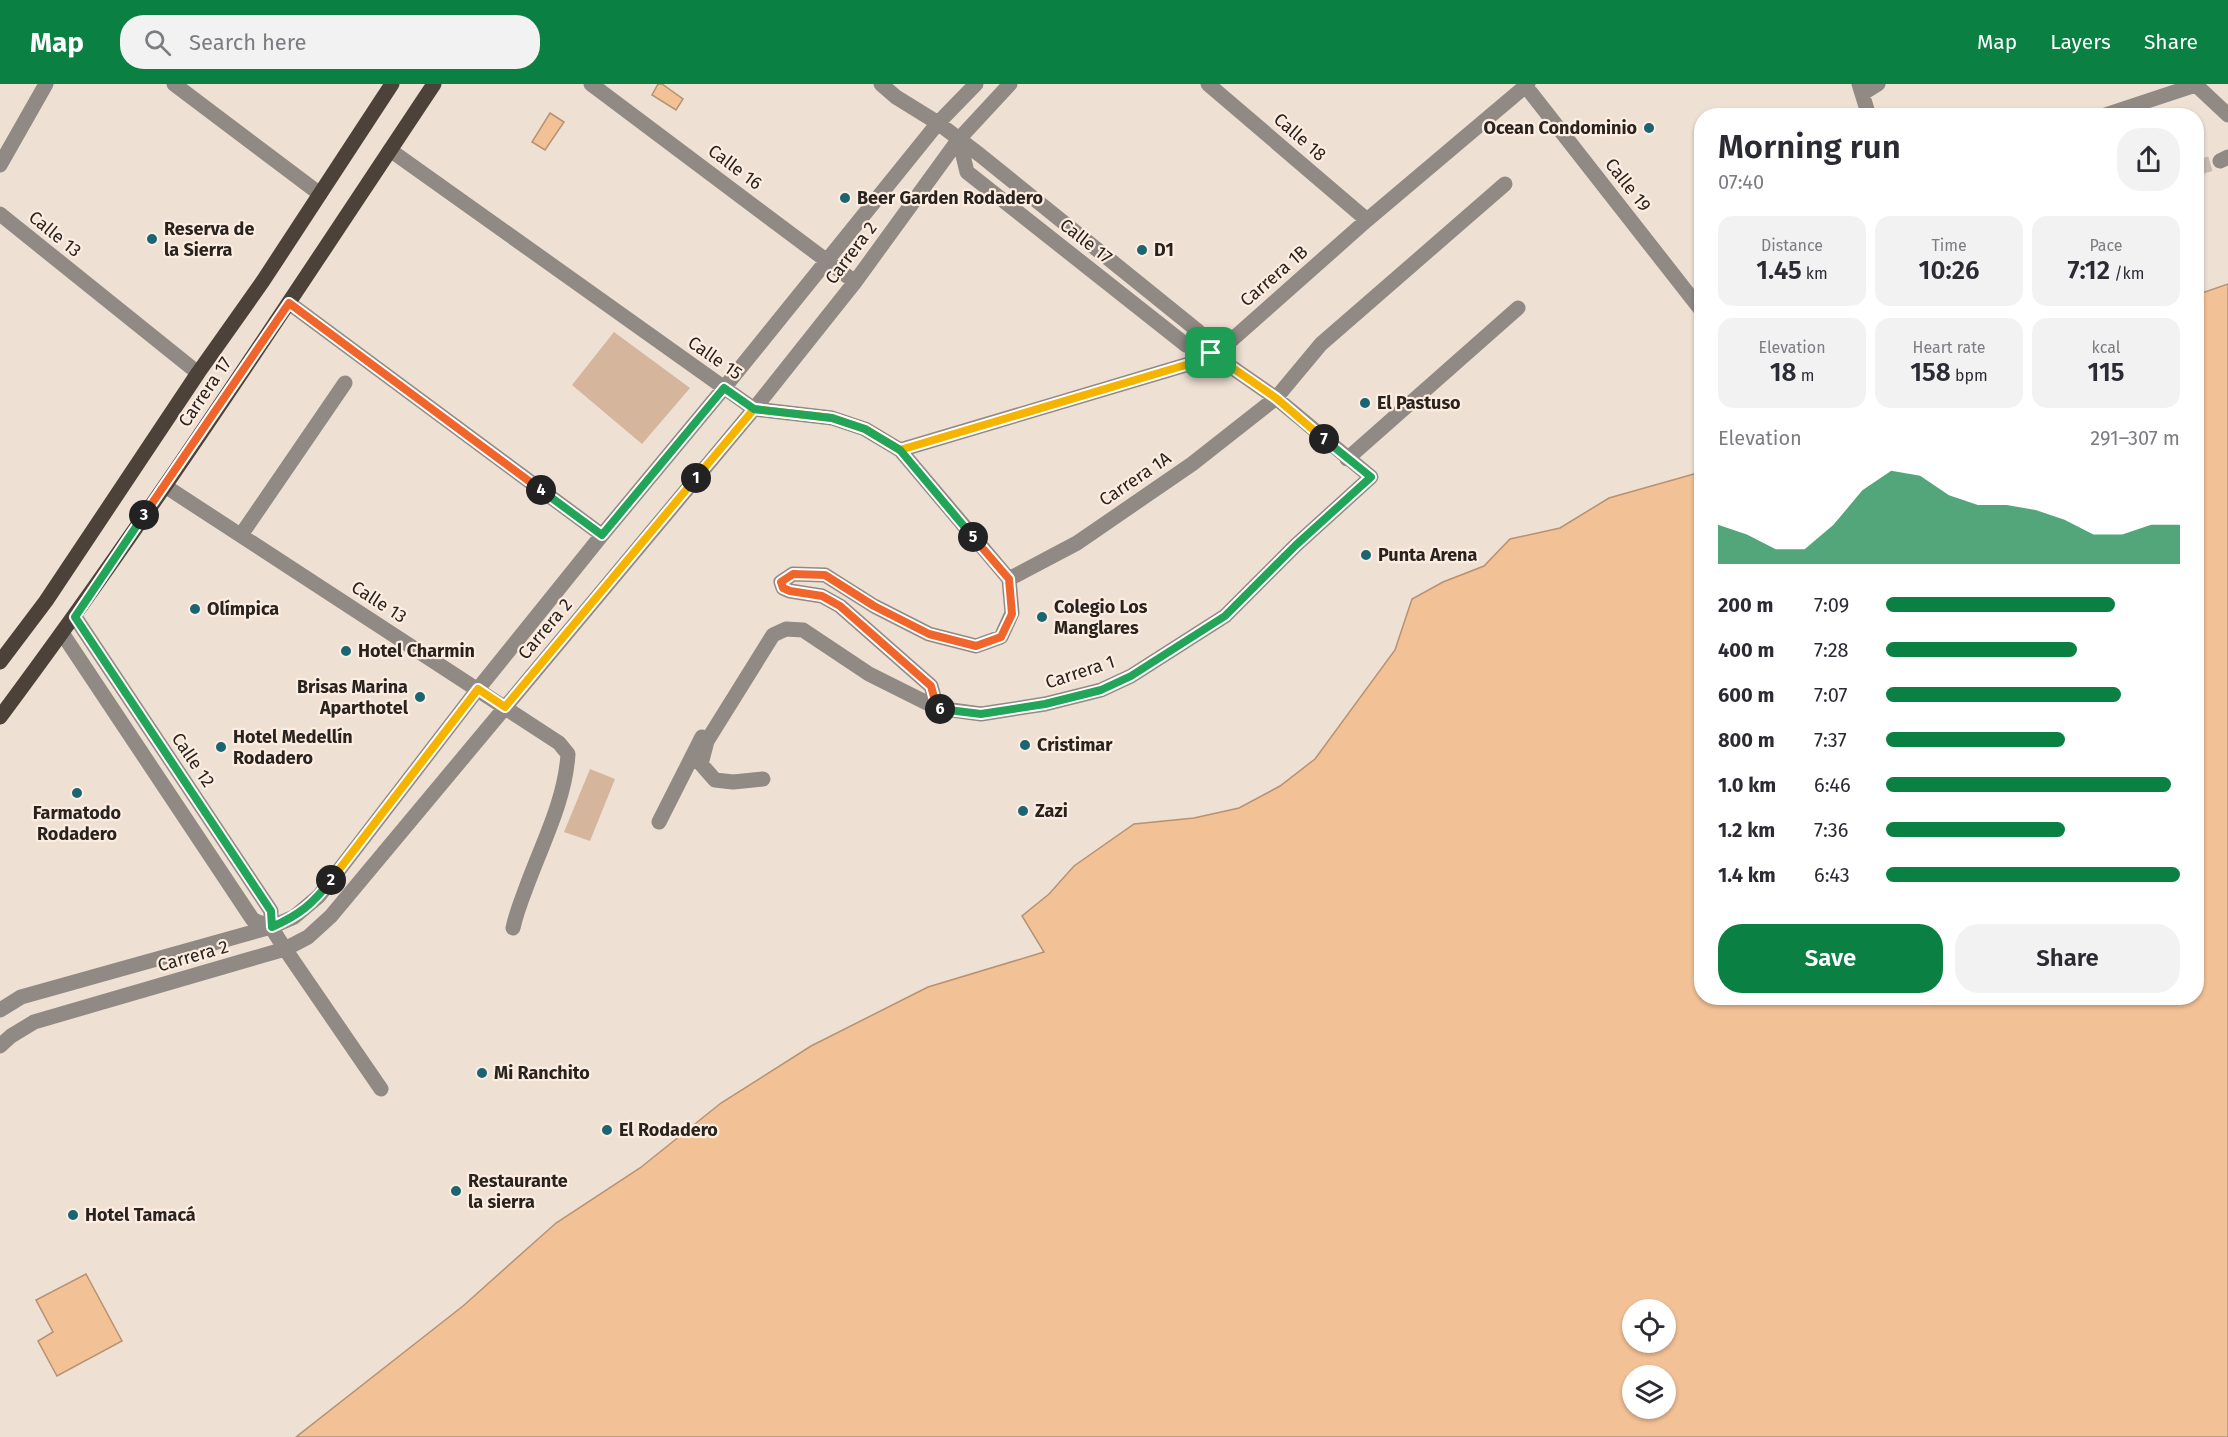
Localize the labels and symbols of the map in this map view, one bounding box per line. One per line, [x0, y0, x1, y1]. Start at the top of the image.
street label: Calle 18 [1269, 108, 1331, 166]
place label: Ocean Condominio [1484, 117, 1637, 139]
marker: Ocean Condominio [1642, 121, 1656, 135]
street label: Calle 16 [704, 140, 766, 194]
street label: Calle 19 [1600, 154, 1656, 216]
place label: Beer Garden Rodadero [857, 187, 1043, 209]
marker: Beer Garden Rodadero [838, 191, 852, 205]
street label: Calle 13 [24, 206, 86, 262]
street label: Calle 17 [1055, 214, 1117, 268]
street label: Carrera 2 [820, 217, 882, 289]
place label: Reserva de la Sierra [164, 218, 254, 261]
marker: Reserva de la Sierra [145, 232, 159, 246]
place label: D1 [1154, 239, 1174, 261]
street label: Carrera 1B [1236, 241, 1312, 311]
marker: D1 [1135, 243, 1149, 257]
pin [1185, 327, 1236, 378]
street label: Calle 15 [684, 331, 746, 385]
street label: Carrera 17 [174, 353, 236, 431]
place label: El Pastuso [1377, 392, 1461, 414]
marker: El Pastuso [1358, 396, 1372, 410]
pin: 7 [1309, 424, 1339, 454]
street label: Carrera 1A [1095, 447, 1176, 511]
pin: 1 [681, 463, 711, 493]
pin: 4 [526, 475, 556, 505]
pin: 3 [129, 500, 159, 530]
pin: 5 [958, 522, 988, 552]
place label: Punta Arena [1378, 544, 1477, 566]
marker: Punta Arena [1359, 548, 1373, 562]
street label: Calle 13 [347, 576, 411, 628]
street label: Carrera 2 [513, 594, 577, 664]
place label: Colegio Los Manglares [1054, 596, 1148, 639]
place label: Olímpica [207, 598, 279, 620]
marker: Olímpica [188, 602, 202, 616]
marker: Colegio Los Manglares [1035, 610, 1049, 624]
place label: Hotel Charmin [358, 640, 475, 662]
marker: Hotel Charmin [339, 644, 353, 658]
street label: Carrera 1 [1043, 650, 1117, 694]
place label: Brisas Marina Aparthotel [297, 676, 409, 719]
marker: Brisas Marina Aparthotel [413, 690, 427, 704]
pin: 6 [925, 694, 955, 724]
place label: Hotel Medellín Rodadero [233, 726, 353, 769]
street label: Calle 12 [167, 728, 219, 792]
place label: Cristimar [1037, 734, 1113, 756]
marker: Cristimar [1018, 738, 1032, 752]
marker: Hotel Medellín Rodadero [214, 740, 228, 754]
marker: Farmatodo Rodadero [70, 786, 84, 800]
place label: Zazi [1035, 800, 1068, 822]
place label: Farmatodo Rodadero [33, 802, 121, 845]
marker: Zazi [1016, 804, 1030, 818]
pin: 2 [316, 865, 346, 895]
street label: Carrera 2 [155, 935, 231, 977]
place label: Mi Ranchito [494, 1062, 590, 1084]
marker: Mi Ranchito [475, 1066, 489, 1080]
place label: El Rodadero [619, 1119, 718, 1141]
marker: El Rodadero [600, 1123, 614, 1137]
place label: Restaurante la sierra [468, 1170, 568, 1213]
marker: Restaurante la sierra [449, 1184, 463, 1198]
place label: Hotel Tamacá [85, 1204, 196, 1226]
marker: Hotel Tamacá [66, 1208, 80, 1222]

